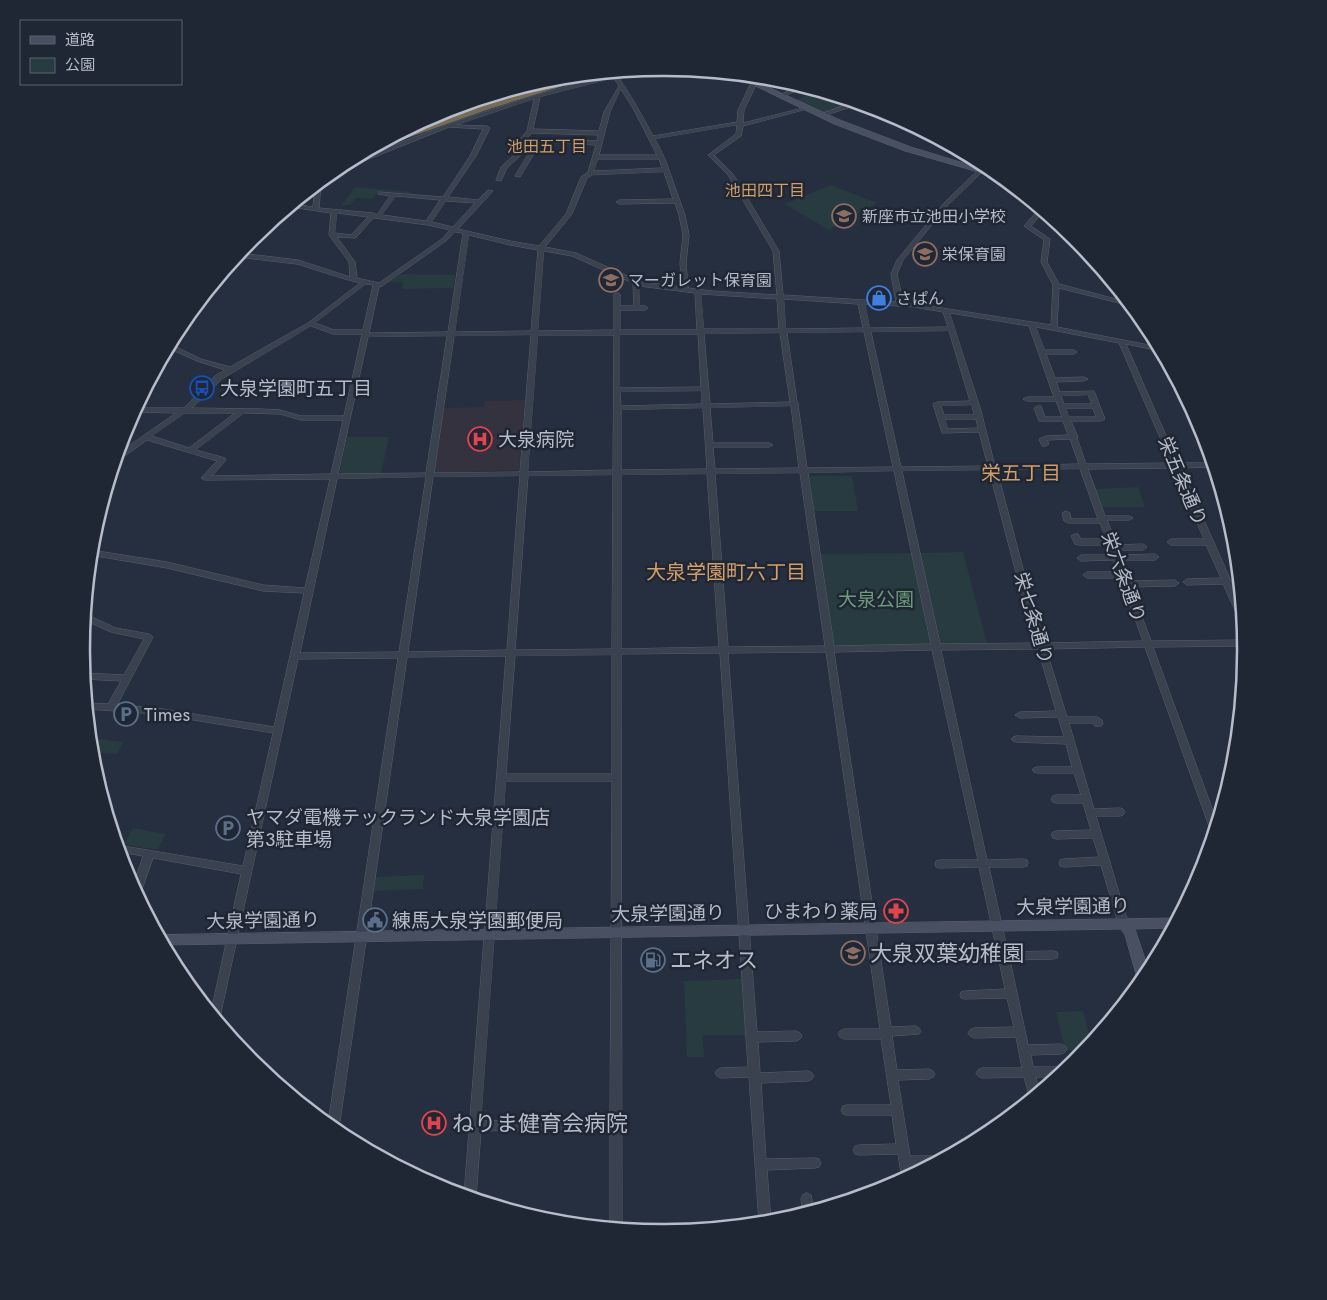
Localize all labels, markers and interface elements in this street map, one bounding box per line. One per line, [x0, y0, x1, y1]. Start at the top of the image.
legend [20, 20, 182, 85]
text: 道路 [65, 29, 95, 51]
text: 公園 [65, 54, 95, 76]
district label: 池田五丁目 [507, 135, 587, 158]
district label: 池田四丁目 [725, 179, 805, 202]
school or university icon: 新座市立池田小学校 [831, 203, 857, 229]
place label: 新座市立池田小学校 [862, 205, 1006, 228]
school or university icon: 栄保育園 [912, 241, 938, 267]
place label: 栄保育園 [942, 243, 1006, 266]
school or university icon: マーガレット保育園 [598, 267, 624, 293]
place label: マーガレット保育園 [628, 269, 772, 292]
shop icon: さぱん [866, 285, 892, 311]
place label: さぱん [896, 287, 944, 310]
bus stop icon: 大泉学園町五丁目 [189, 375, 215, 401]
place label: 大泉学園町五丁目 [220, 375, 372, 402]
hospital icon: 大泉病院 [467, 426, 493, 452]
place label: 大泉病院 [498, 426, 574, 453]
street label: 栄五条通り [1152, 432, 1214, 530]
district label: 栄五丁目 [981, 459, 1061, 488]
street label: 栄六条通り [1095, 528, 1152, 626]
district label: 大泉学園町六丁目 [646, 558, 806, 587]
street label: 栄七条通り [1007, 569, 1060, 668]
park label: 大泉公園 [838, 586, 914, 613]
parking icon: Times [113, 701, 139, 727]
place label: Times [144, 701, 190, 728]
place label: ヤマダ電機テックランド大泉学園店 第3駐車場 [246, 804, 550, 853]
parking icon: ヤマダ電機テックランド大泉学園店 第3駐車場 [215, 815, 241, 841]
street label: 大泉学園通り [1016, 892, 1130, 921]
place label: ひまわり薬局 [764, 898, 878, 925]
pharmacy icon: ひまわり薬局 [883, 898, 909, 924]
street label: 大泉学園通り [611, 899, 725, 928]
street label: 大泉学園通り [206, 906, 320, 935]
public building icon: 練馬大泉学園郵便局 [362, 907, 388, 933]
place label: 練馬大泉学園郵便局 [392, 907, 563, 934]
place label: 大泉双葉幼稚園 [870, 937, 1024, 969]
school or university icon: 大泉双葉幼稚園 [840, 940, 866, 966]
place label: エネオス [670, 944, 758, 976]
fuel station icon: エネオス [640, 947, 666, 973]
place label: ねりま健育会病院 [452, 1107, 628, 1139]
hospital icon: ねりま健育会病院 [421, 1110, 447, 1136]

